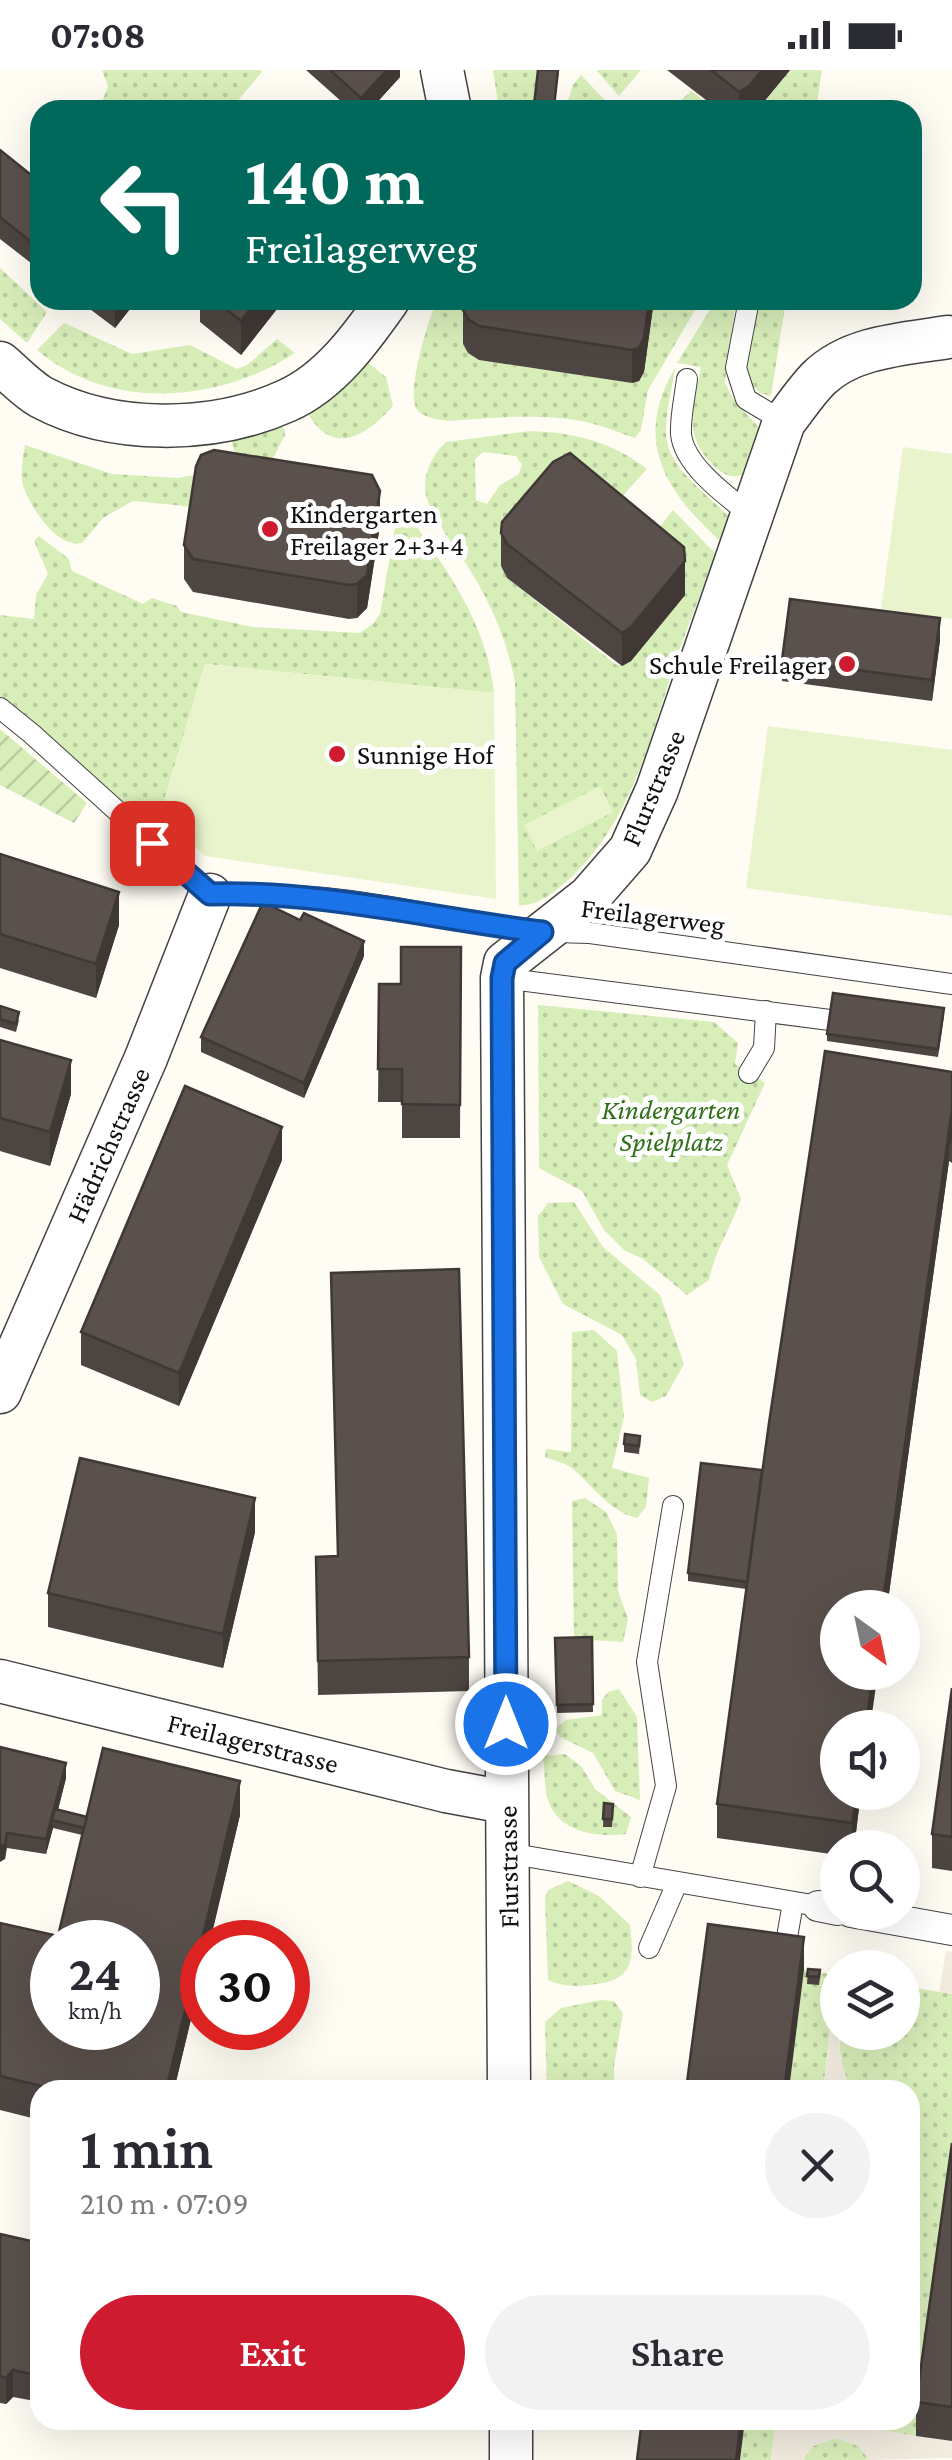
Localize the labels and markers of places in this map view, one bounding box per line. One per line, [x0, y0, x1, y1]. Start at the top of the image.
place label: Kindergarten Freilager 2+3+4 [290, 498, 464, 561]
marker: Kindergarten Freilager 2+3+4 [259, 518, 281, 540]
place label: Schule Freilager [649, 649, 827, 680]
marker: Schule Freilager [836, 653, 858, 675]
place label: Sunnige Hof [357, 739, 496, 770]
marker: Sunnige Hof [326, 743, 348, 765]
pin [110, 801, 195, 886]

